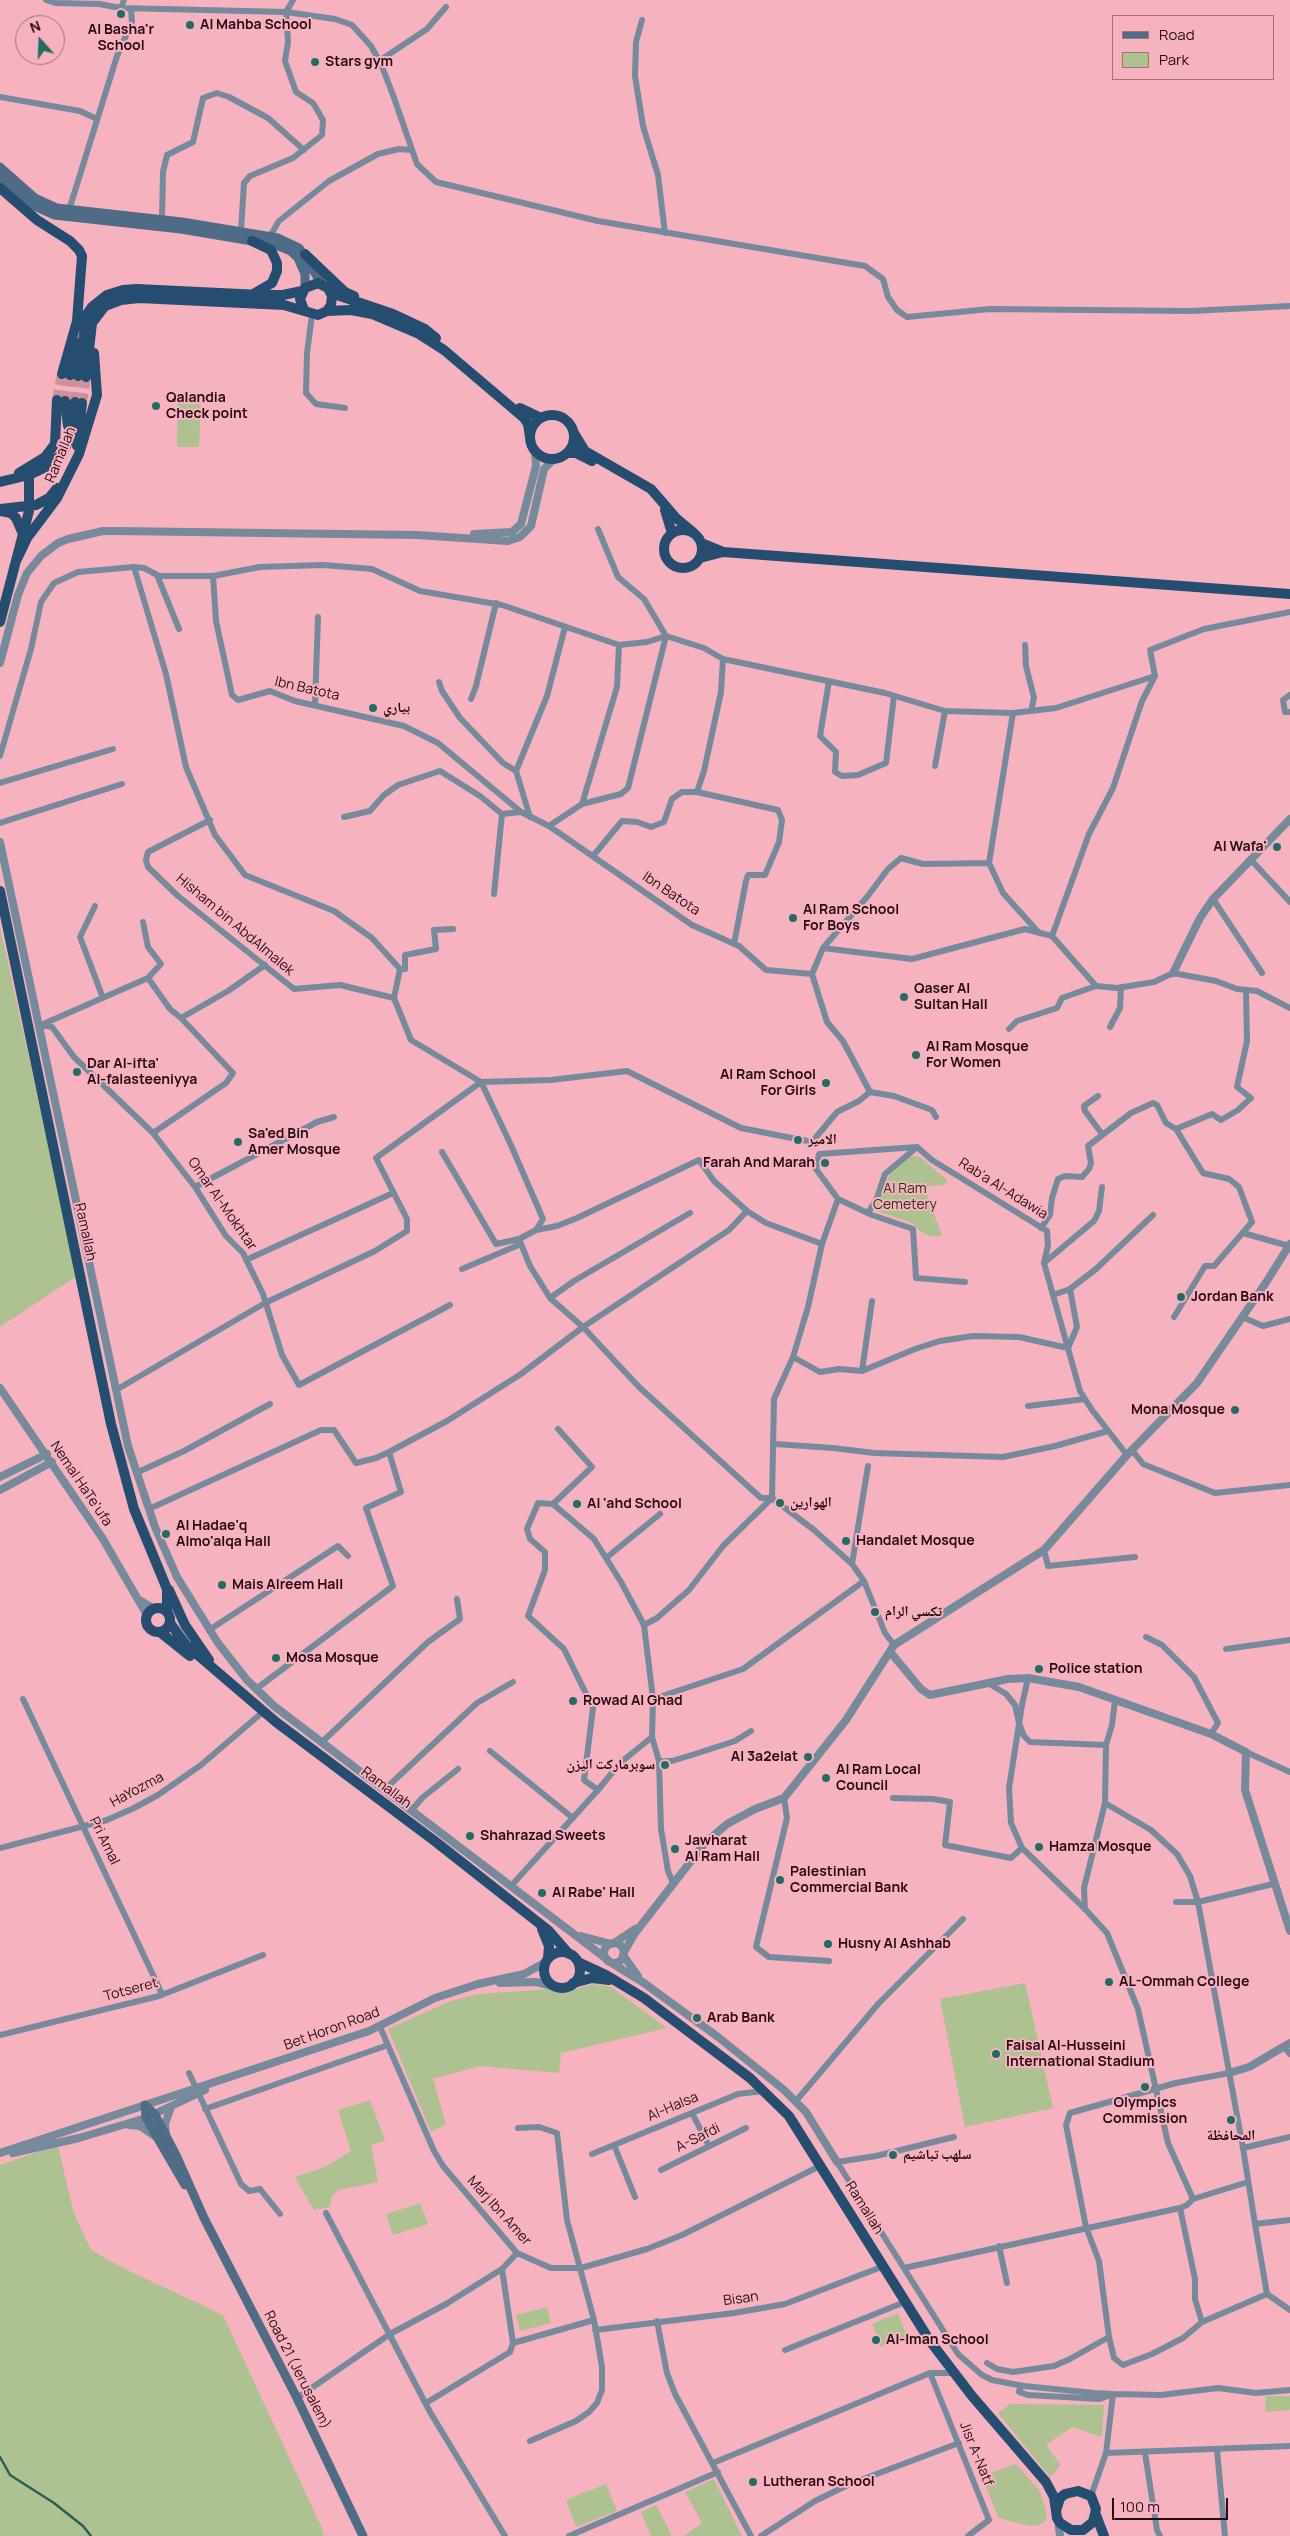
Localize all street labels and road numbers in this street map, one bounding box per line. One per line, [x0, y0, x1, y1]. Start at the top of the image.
street label: Ramallah [42, 425, 80, 485]
street label: Ibn Batota [273, 673, 341, 705]
street label: Ibn Batota [639, 869, 703, 919]
street label: Hisham bin AbdAlmalek [172, 871, 298, 979]
street label: Omar Al-Mokhtar [184, 1154, 260, 1254]
street label: Rab'a Al-Adawia [955, 1155, 1051, 1223]
street label: Ramallah [71, 1201, 99, 1263]
street label: Nemal HaTe'ufa [46, 1438, 116, 1530]
street label: Ramallah [357, 1764, 415, 1812]
street label: HaYozma [107, 1769, 167, 1811]
street label: Pri Amal [85, 1814, 123, 1868]
street label: Totseret [102, 1975, 160, 2005]
street label: Bet Horon Road [282, 2004, 382, 2054]
street label: Al-Halsa [645, 2089, 701, 2125]
street label: A-Safdi [673, 2120, 723, 2156]
street label: Marj Ibn Amer [463, 2173, 535, 2249]
street label: Ramallah [841, 2179, 887, 2237]
street label: Bisan [722, 2288, 760, 2310]
street label: Road 21 (Jerusalem) [260, 2308, 334, 2432]
street label: Jisr A-Natf [956, 2419, 996, 2489]

